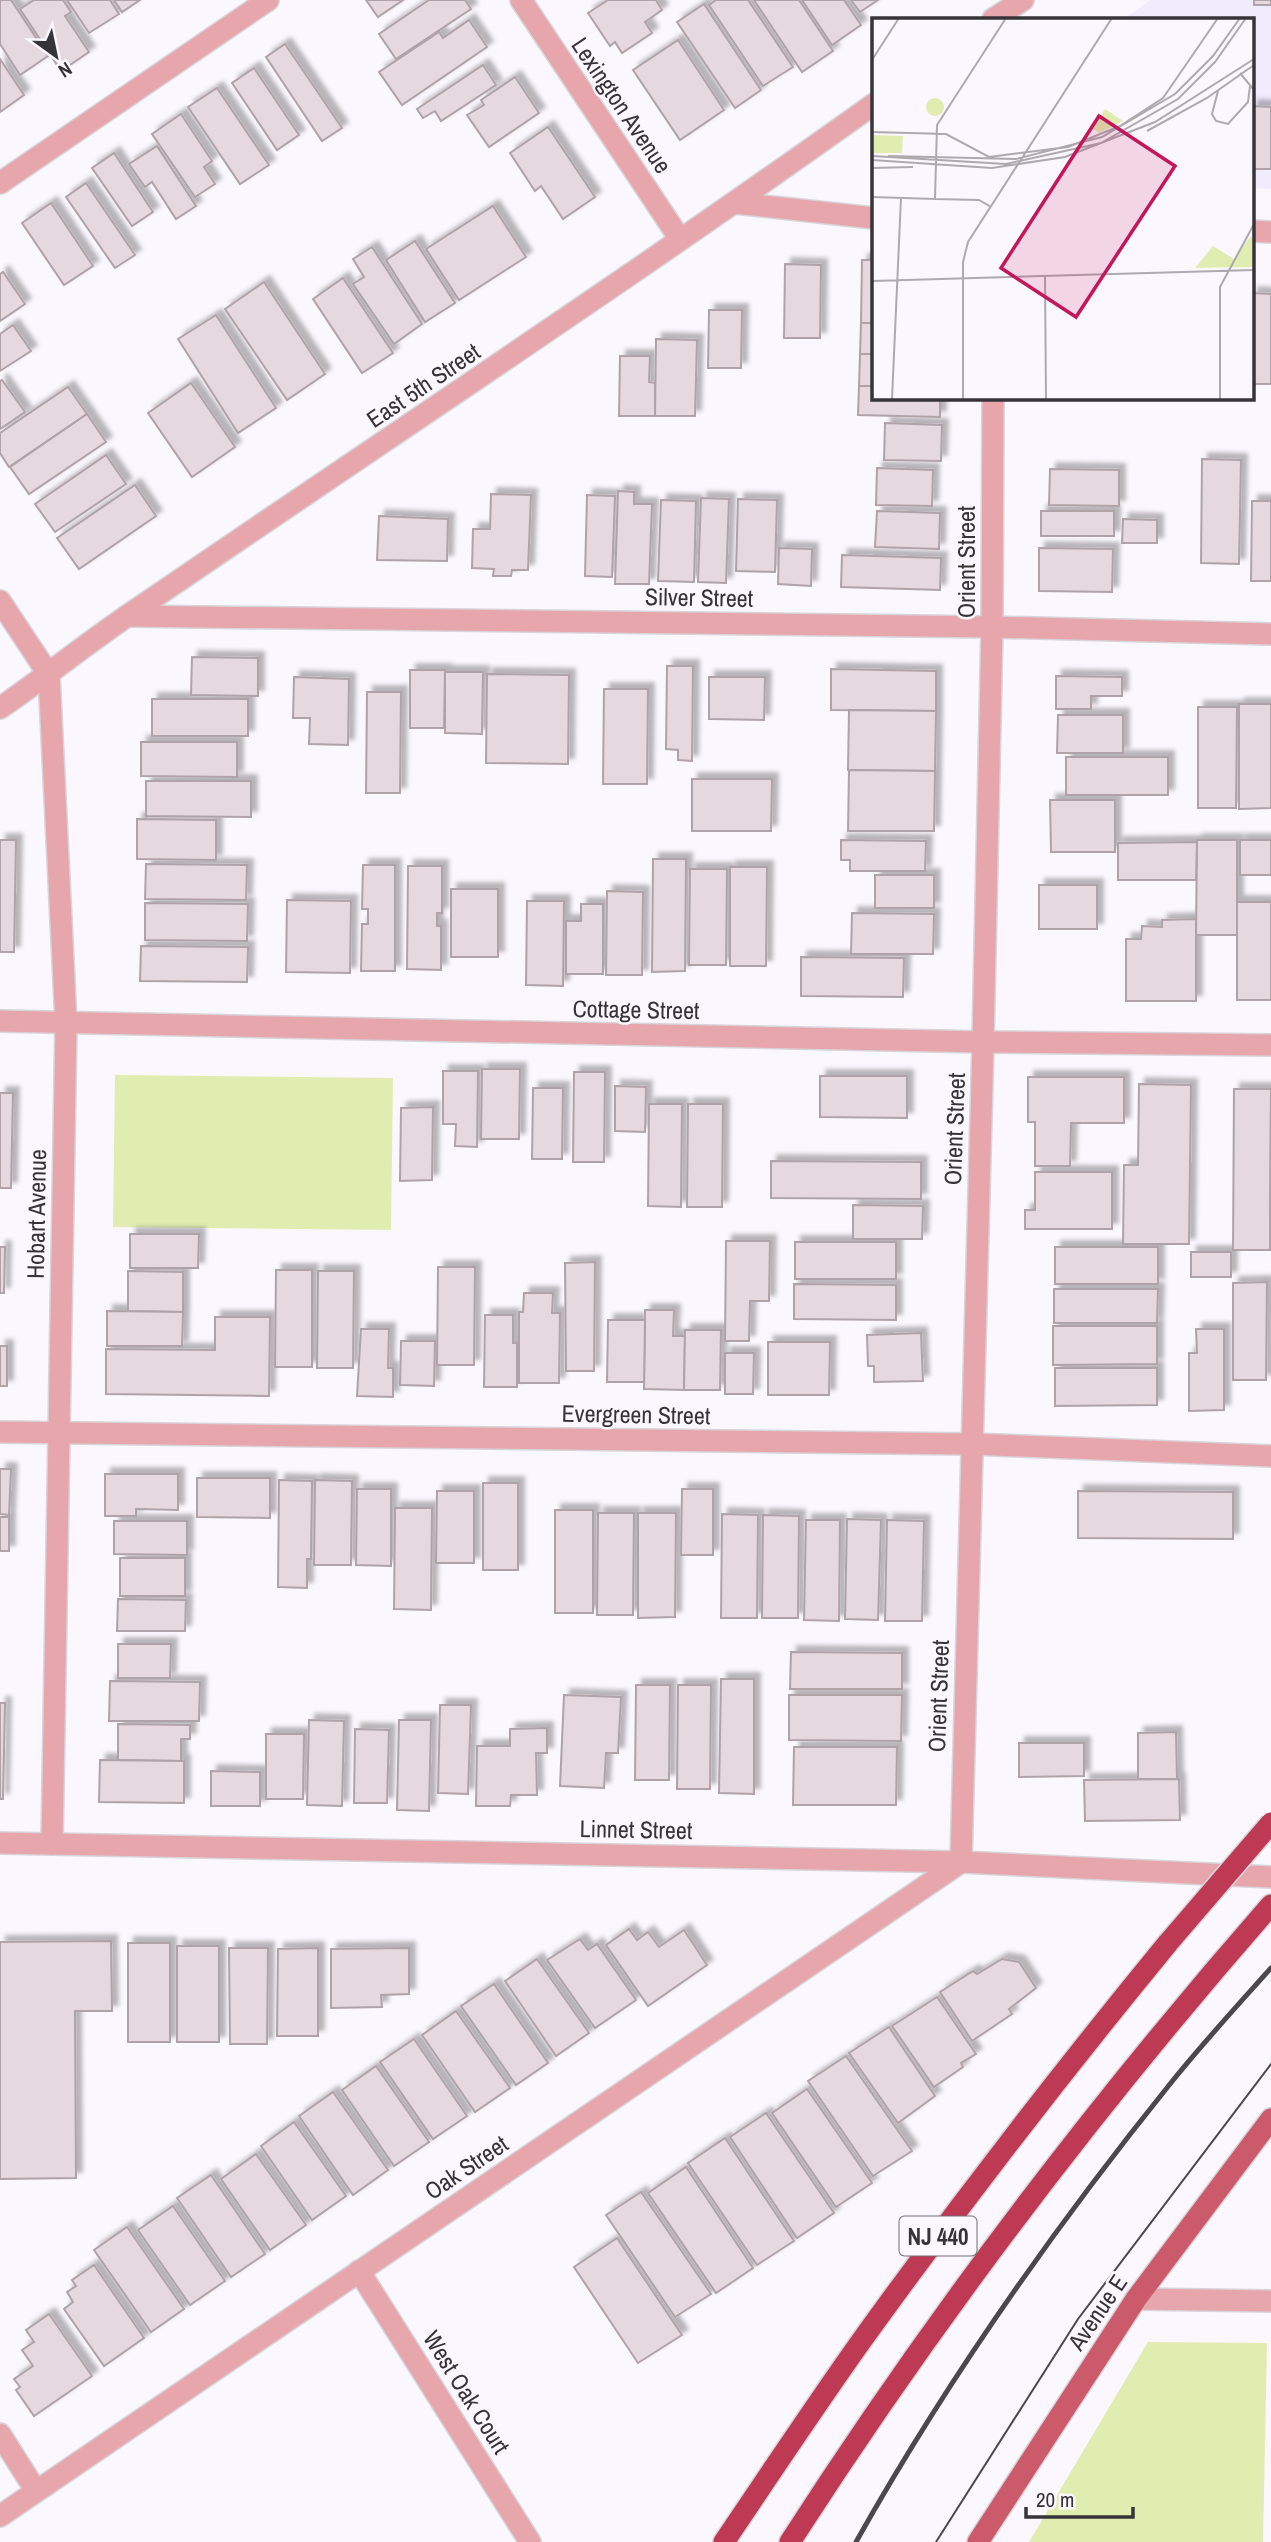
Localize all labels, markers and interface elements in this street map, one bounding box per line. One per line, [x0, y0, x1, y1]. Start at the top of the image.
inset map [872, 18, 1254, 399]
north arrow [21, 21, 91, 91]
street label: Lexington Avenue [565, 31, 679, 179]
text: N [53, 56, 77, 84]
street label: East 5th Street [360, 335, 486, 435]
street label: Orient Street [950, 505, 982, 618]
street label: Silver Street [645, 580, 754, 614]
street label: Cottage Street [572, 992, 700, 1026]
street label: Orient Street [936, 1072, 972, 1186]
street label: Hobart Avenue [19, 1149, 53, 1279]
street label: Evergreen Street [561, 1397, 711, 1431]
street label: Orient Street [920, 1639, 956, 1753]
street label: Linnet Street [579, 1812, 693, 1846]
street label: Oak Street [418, 2127, 514, 2207]
road number: NJ 440 [900, 2216, 976, 2256]
street label: Avenue E [1059, 2268, 1134, 2357]
street label: West Oak Court [416, 2324, 518, 2460]
scale bar [1026, 2476, 1133, 2520]
text: 20 m [1036, 2485, 1074, 2514]

